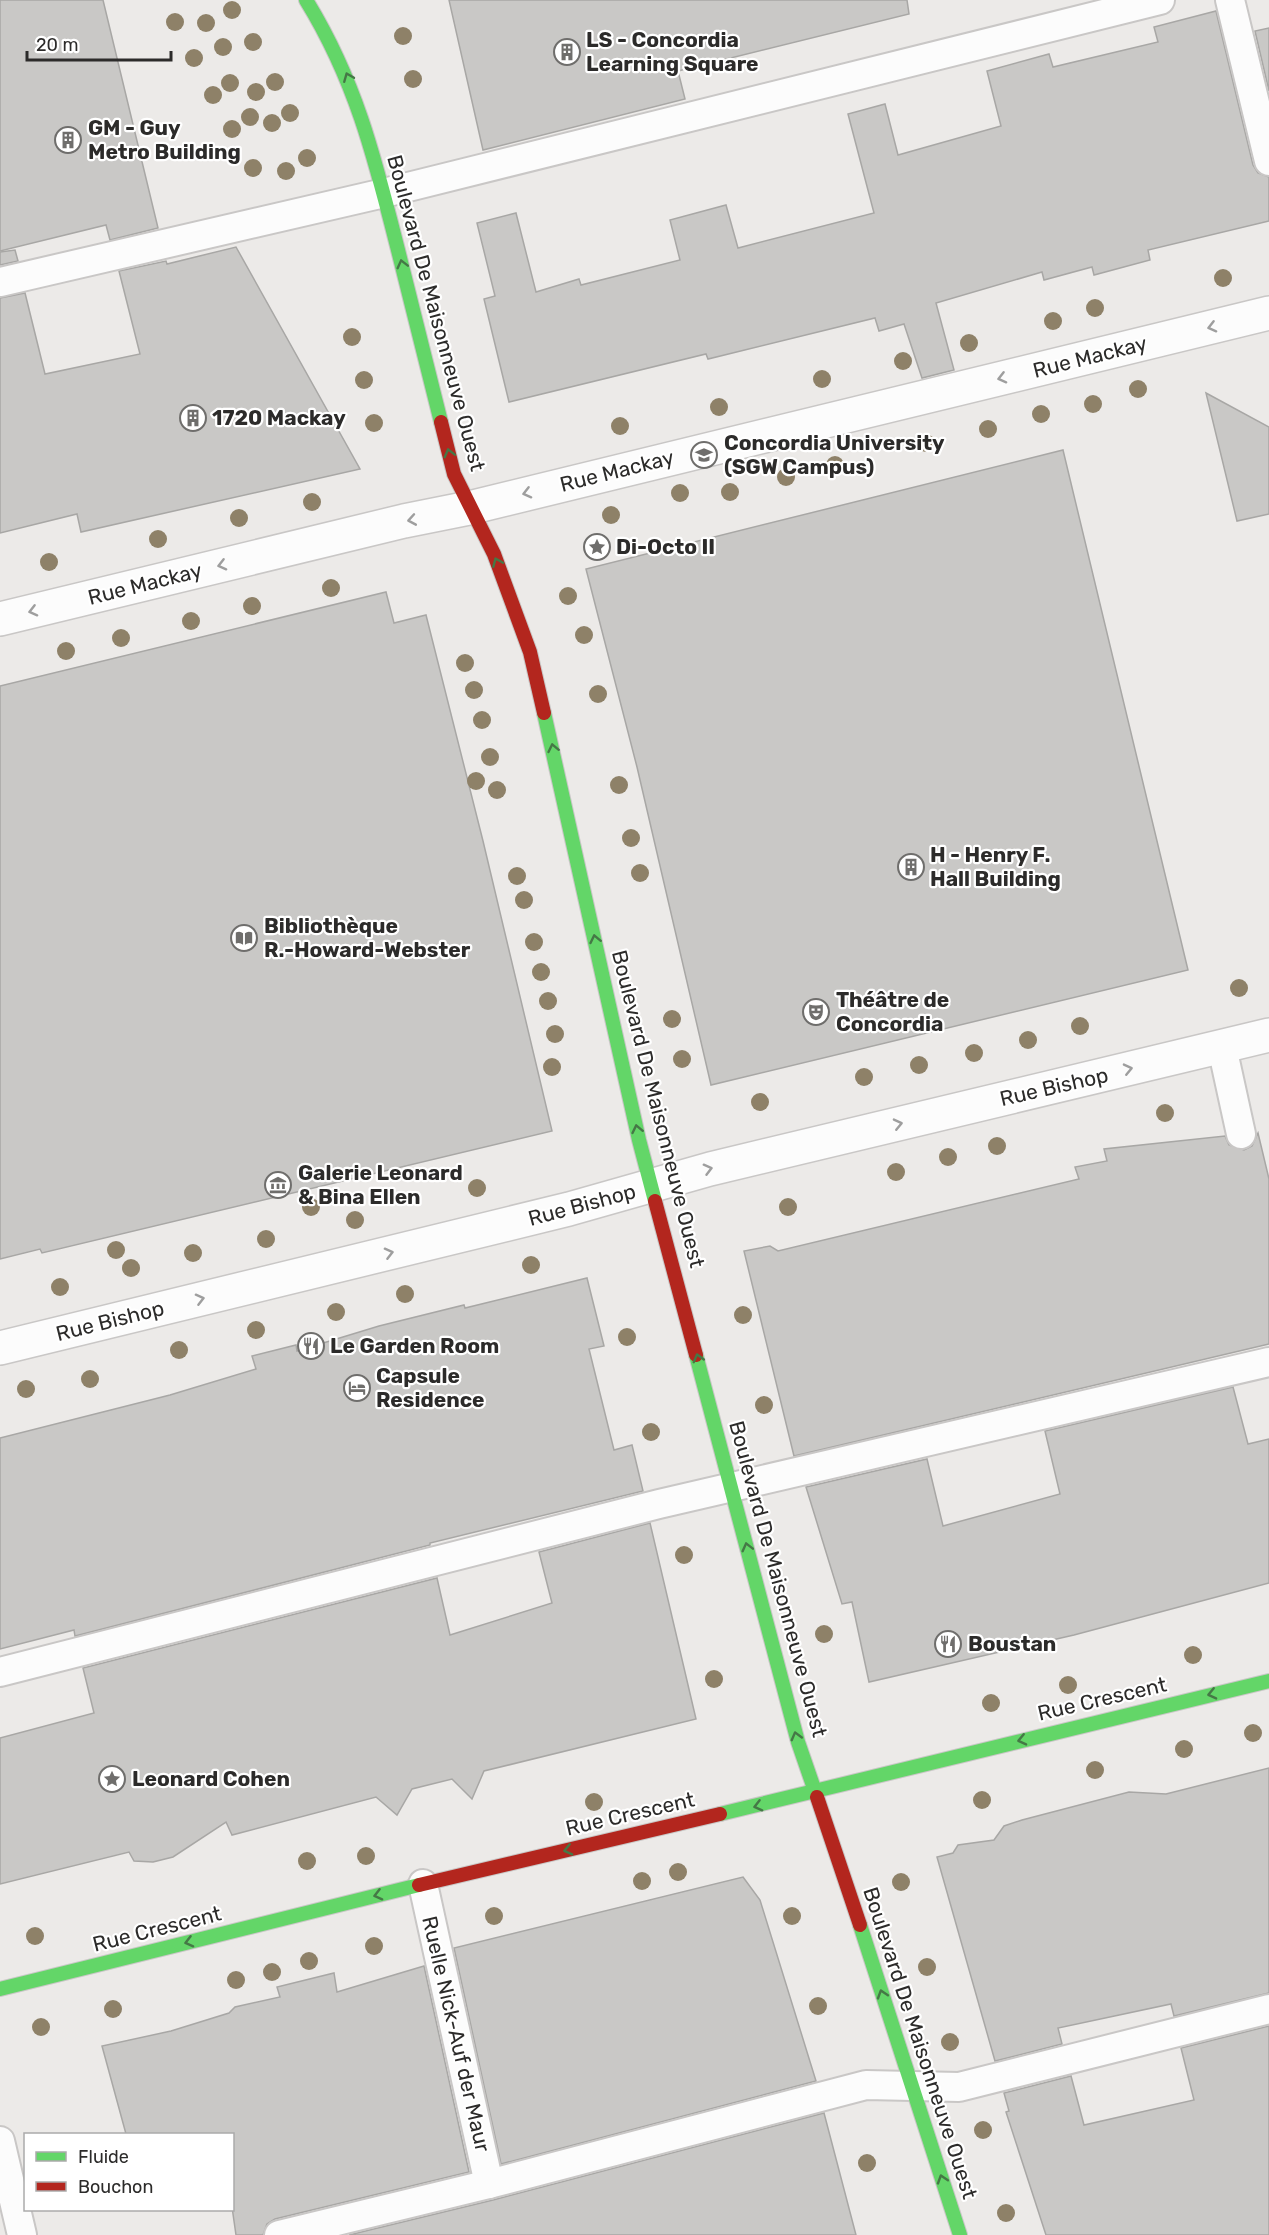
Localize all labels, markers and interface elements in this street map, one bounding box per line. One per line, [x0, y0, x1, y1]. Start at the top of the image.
scale bar [27, 24, 171, 62]
place label: LS - Concordia Learning Square [586, 27, 759, 76]
text: 20 m [36, 34, 78, 56]
building icon: LS - Concordia Learning Square [552, 37, 582, 67]
one-way arrow [343, 72, 355, 83]
place label: GM - Guy Metro Building [88, 115, 241, 164]
building icon: GM - Guy Metro Building [53, 125, 83, 155]
street label: Boulevard De Maisonneuve Ouest [382, 152, 491, 474]
one-way arrow [396, 259, 409, 269]
one-way arrow [1207, 320, 1217, 333]
street label: Rue Mackay [1030, 330, 1150, 383]
one-way arrow [997, 371, 1007, 384]
building icon: 1720 Mackay [178, 403, 208, 433]
place label: 1720 Mackay [212, 405, 346, 430]
place label: Concordia University (SGW Campus) [724, 430, 945, 479]
school or university icon: Concordia University (SGW Campus) [689, 440, 719, 470]
street label: Rue Mackay [557, 444, 677, 497]
one-way arrow [444, 448, 457, 458]
one-way arrow [522, 486, 533, 498]
one-way arrow [407, 513, 417, 526]
place icon: Di-Octo II [582, 532, 612, 562]
place label: Di-Octo II [616, 534, 715, 559]
street label: Rue Mackay [85, 557, 205, 610]
one-way arrow [492, 557, 504, 568]
one-way arrow [218, 558, 228, 571]
one-way arrow [28, 603, 38, 616]
one-way arrow [547, 744, 560, 754]
place label: H - Henry F. Hall Building [930, 842, 1061, 891]
building icon: H - Henry F. Hall Building [896, 852, 926, 882]
place label: Bibliothèque R.-Howard-Webster [264, 913, 471, 962]
library icon: Bibliothèque R.-Howard-Webster [229, 923, 259, 953]
one-way arrow [589, 934, 602, 944]
street label: Boulevard De Maisonneuve Ouest [607, 947, 710, 1270]
place label: Théâtre de Concordia [836, 987, 949, 1036]
theatre icon: Théâtre de Concordia [801, 997, 831, 1027]
street label: Rue Bishop [997, 1062, 1111, 1111]
one-way arrow [1123, 1064, 1133, 1077]
one-way arrow [892, 1118, 902, 1131]
one-way arrow [631, 1125, 644, 1135]
place label: Galerie Leonard & Bina Ellen [298, 1160, 463, 1209]
one-way arrow [703, 1164, 713, 1177]
museum icon: Galerie Leonard & Bina Ellen [263, 1170, 293, 1200]
street label: Rue Bishop [525, 1178, 638, 1231]
one-way arrow [384, 1247, 394, 1260]
one-way arrow [194, 1294, 204, 1307]
street label: Rue Bishop [53, 1295, 167, 1346]
restaurant icon: Le Garden Room [296, 1331, 326, 1361]
place label: Le Garden Room [330, 1333, 499, 1358]
one-way arrow [693, 1353, 705, 1364]
place label: Capsule Residence [376, 1363, 485, 1412]
hotel icon: Capsule Residence [342, 1373, 372, 1403]
street label: Boulevard De Maisonneuve Ouest [724, 1418, 833, 1740]
one-way arrow [742, 1542, 755, 1552]
restaurant icon: Boustan [933, 1629, 963, 1659]
place label: Boustan [968, 1631, 1056, 1656]
street label: Rue Crescent [1035, 1672, 1169, 1726]
one-way arrow [1207, 1687, 1217, 1700]
one-way arrow [791, 1731, 803, 1741]
one-way arrow [1018, 1732, 1028, 1745]
place icon: Leonard Cohen [97, 1764, 127, 1794]
place label: Leonard Cohen [132, 1766, 290, 1791]
street label: Rue Crescent [563, 1787, 697, 1841]
one-way arrow [753, 1798, 763, 1811]
one-way arrow [563, 1843, 573, 1856]
street label: Boulevard De Maisonneuve Ouest [858, 1884, 983, 2202]
one-way arrow [373, 1888, 384, 1900]
street label: Rue Crescent [90, 1900, 224, 1957]
street label: Ruelle Nick-Auf der Maur [417, 1914, 496, 2154]
one-way arrow [184, 1935, 194, 1948]
one-way arrow [877, 1989, 890, 2000]
legend [24, 2133, 234, 2211]
text: Fluide [78, 2146, 129, 2168]
one-way arrow [937, 2174, 949, 2185]
text: Bouchon [78, 2176, 153, 2198]

